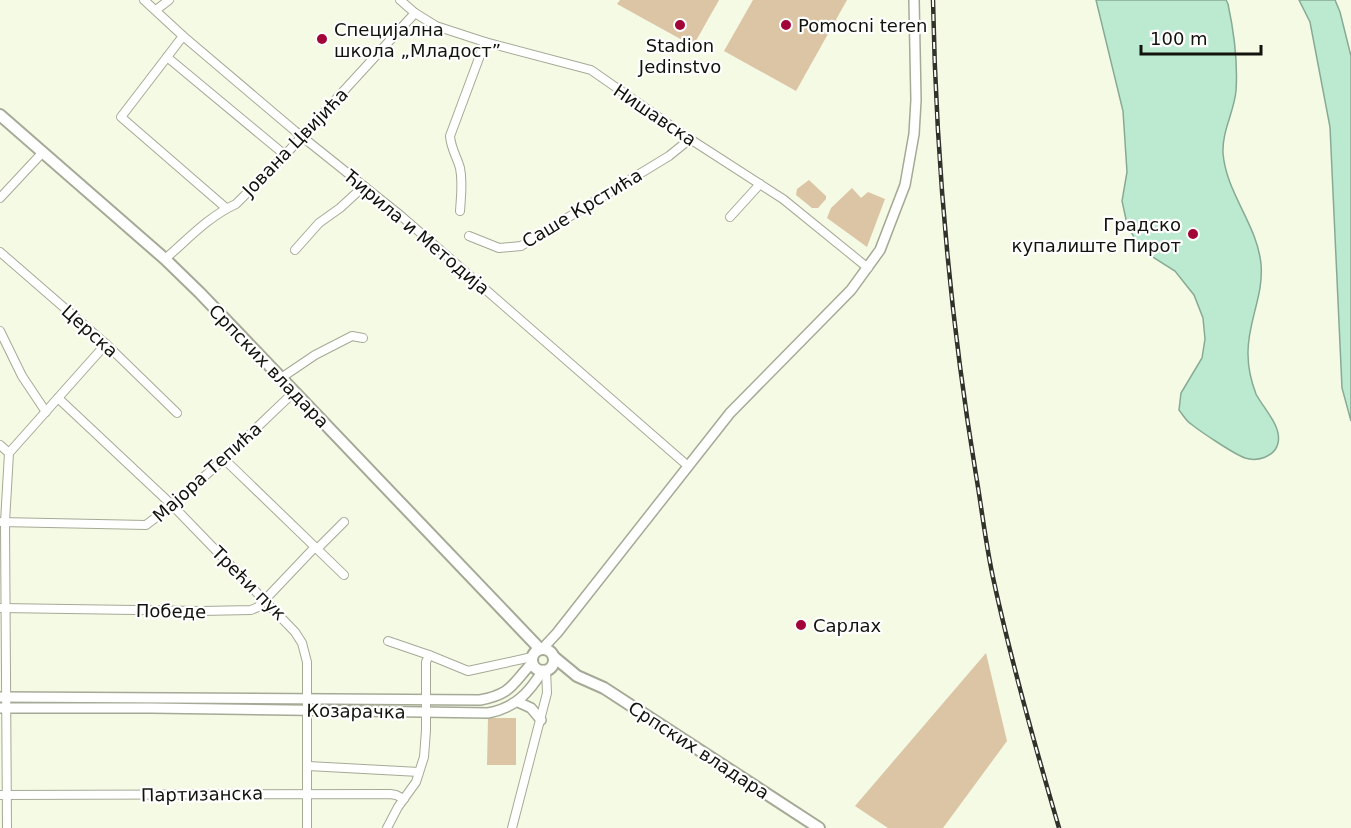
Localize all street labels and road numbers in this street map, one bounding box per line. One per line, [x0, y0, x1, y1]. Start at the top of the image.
street label: Нишавска [610, 80, 700, 150]
street label: Јована Цвијића [237, 84, 352, 201]
street label: Саше Крстића [518, 164, 646, 252]
street label: Ћирила и Методија [339, 165, 494, 299]
street label: Церска [58, 300, 122, 362]
street label: Српских владара [205, 300, 333, 432]
street label: Мајора Тепића [148, 418, 266, 526]
street label: Трећи пук [207, 541, 290, 624]
street label: Победе [136, 600, 206, 622]
street label: Српских владара [625, 697, 773, 803]
street label: Козарачка [306, 700, 406, 722]
street label: Партизанска [141, 782, 263, 806]

